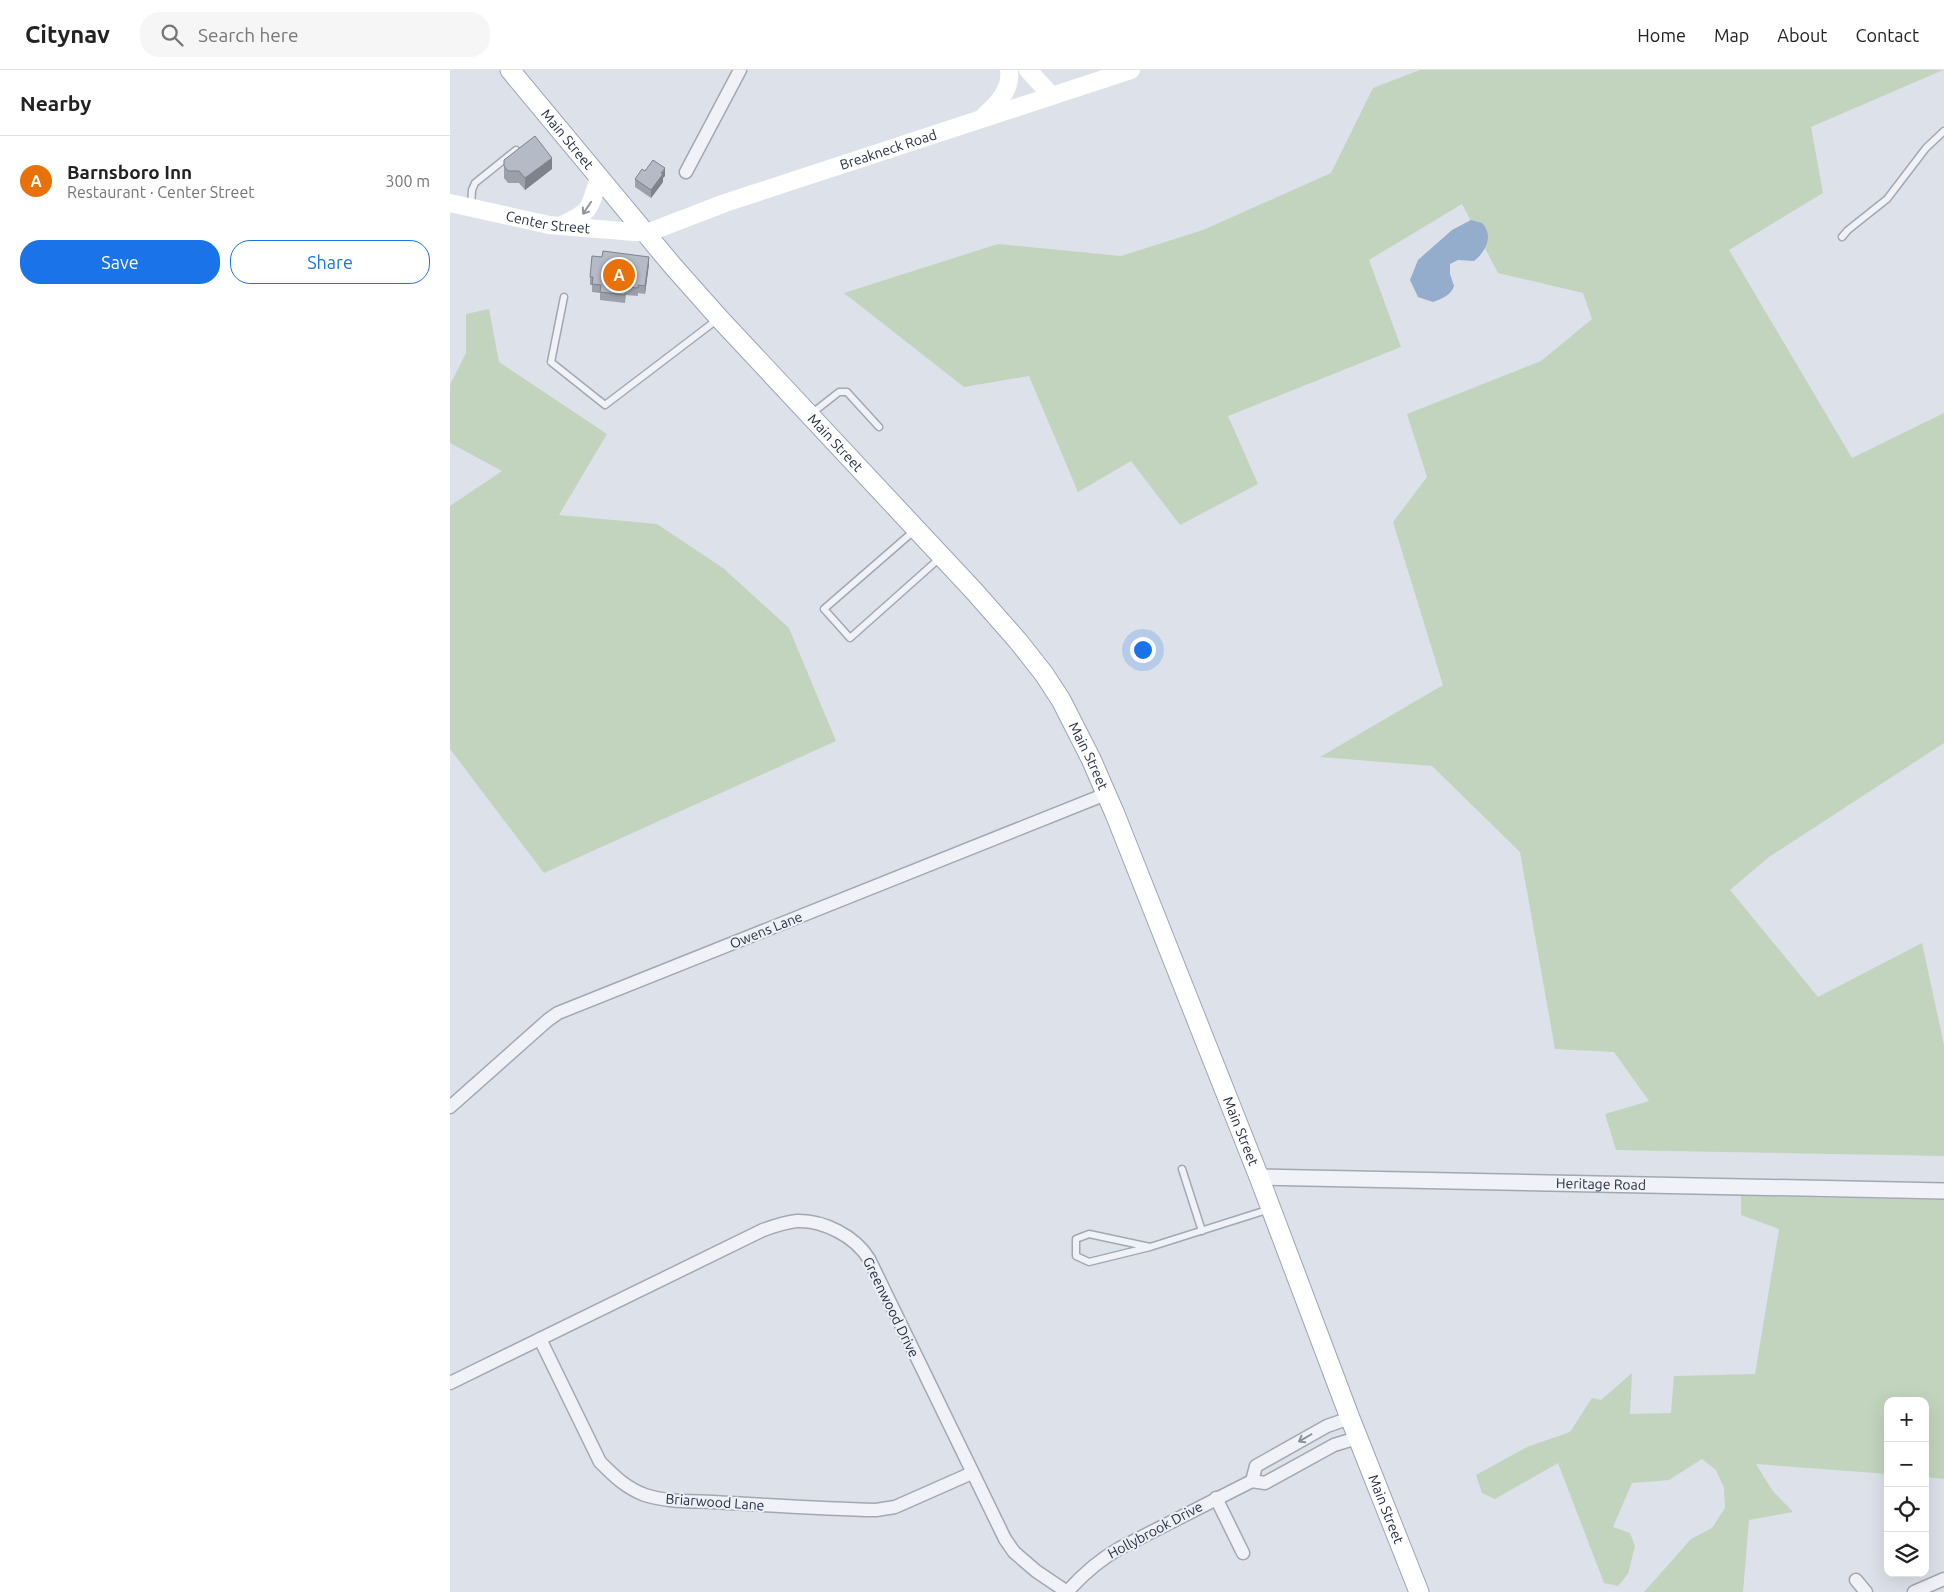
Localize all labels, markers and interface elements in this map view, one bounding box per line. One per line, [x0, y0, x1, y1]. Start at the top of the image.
search box [140, 12, 490, 57]
text: Citynav [25, 21, 110, 48]
icon: search [158, 21, 186, 49]
text: Search here [198, 24, 298, 46]
text: Home [1637, 25, 1686, 45]
text: Map [1714, 25, 1749, 45]
text: About [1777, 25, 1827, 45]
text: Contact [1855, 25, 1919, 45]
text: Nearby [20, 91, 91, 115]
street label: Main Street [538, 106, 597, 173]
street label: Breakneck Road [838, 126, 939, 173]
text: Barnsboro Inn [67, 161, 192, 183]
text: A [30, 172, 42, 190]
text: 300 m [385, 172, 430, 190]
text: Restaurant · Center Street [67, 183, 255, 201]
one-way arrow [581, 201, 592, 215]
street label: Center Street [504, 208, 591, 236]
button: Save [20, 240, 220, 284]
button: Share [230, 240, 430, 284]
pin: A [603, 256, 635, 294]
street label: Main Street [805, 411, 867, 475]
your location [1130, 637, 1156, 663]
street label: Main Street [1066, 719, 1112, 793]
street label: Owens Lane [727, 908, 805, 952]
street label: Main Street [1220, 1094, 1262, 1169]
street label: Heritage Road [1556, 1175, 1646, 1193]
street label: Greenwood Drive [860, 1254, 922, 1360]
map controls [1884, 1397, 1929, 1577]
button: + [1884, 1397, 1929, 1442]
one-way arrow [1299, 1434, 1313, 1444]
button: − [1884, 1442, 1929, 1487]
street label: Main Street [1365, 1472, 1407, 1547]
button: locate [1884, 1487, 1929, 1532]
street label: Briarwood Lane [665, 1491, 765, 1513]
street label: Hollybrook Drive [1105, 1498, 1205, 1562]
button: layers [1884, 1532, 1929, 1577]

